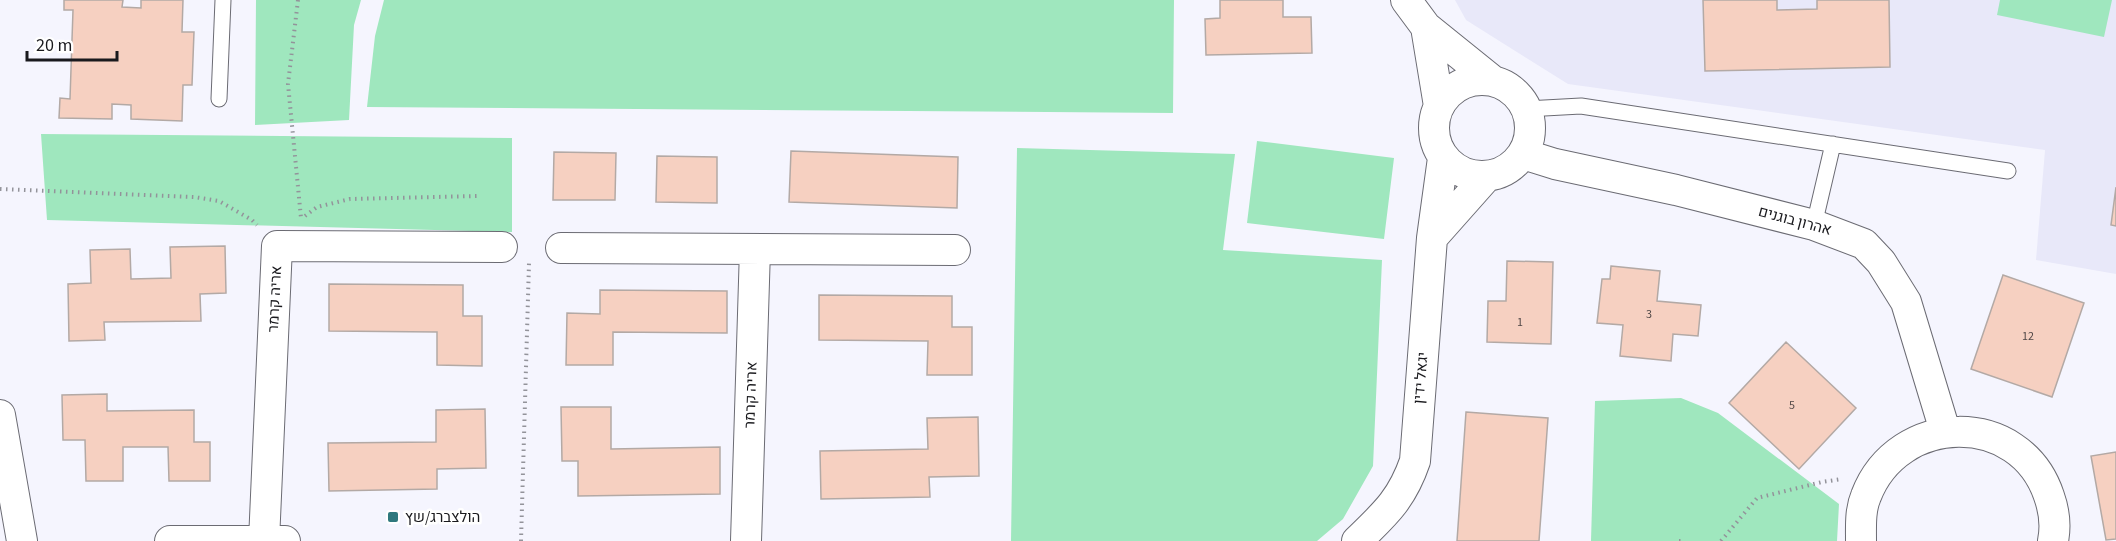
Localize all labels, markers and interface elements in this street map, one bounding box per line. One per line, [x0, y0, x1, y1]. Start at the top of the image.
scale bar [27, 24, 117, 62]
text: 20 m [36, 33, 72, 58]
street label: אהרון בוגנים [1756, 201, 1834, 241]
street label: אריה קרמר [263, 265, 287, 333]
house number: 3 [1646, 306, 1652, 323]
house number: 1 [1517, 314, 1523, 331]
house number: 12 [2022, 328, 2034, 345]
street label: יגאל ידין [1408, 351, 1434, 405]
street label: אריה קרמר [739, 361, 763, 429]
house number: 5 [1789, 397, 1795, 414]
place label: הולצברג/שץ [405, 507, 480, 528]
marker: הולצברג/שץ [386, 510, 400, 524]

